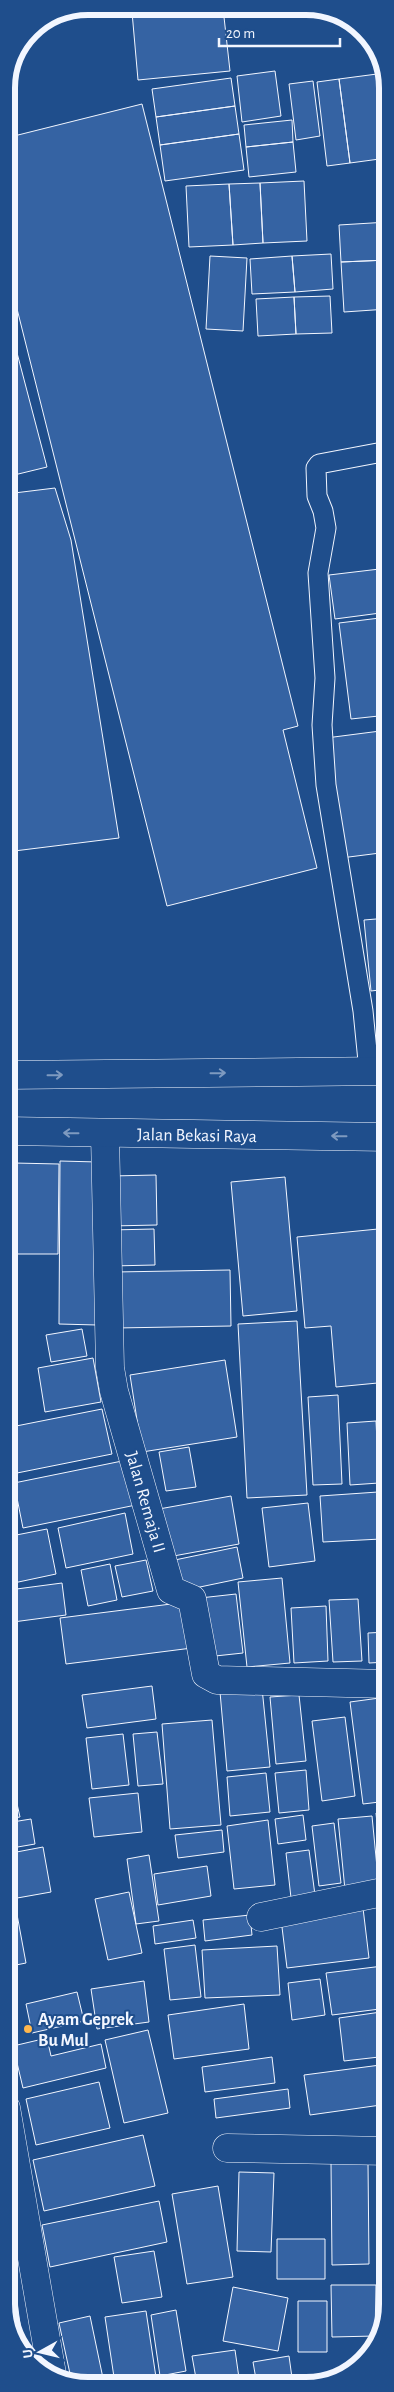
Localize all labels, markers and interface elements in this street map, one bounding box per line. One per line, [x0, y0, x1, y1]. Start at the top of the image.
scale bar [219, 15, 340, 47]
text: 20 m [226, 26, 255, 41]
one-way arrow [209, 1068, 225, 1077]
one-way arrow [46, 1070, 63, 1080]
street label: Jalan Bekasi Raya [137, 1126, 257, 1146]
one-way arrow [64, 1128, 80, 1138]
one-way arrow [331, 1131, 348, 1141]
street label: Jalan Remaja II [122, 1450, 168, 1555]
place label: Ayam Geprek Bu Mul [38, 2011, 134, 2050]
marker: Ayam Geprek Bu Mul [22, 2023, 34, 2035]
north arrow [15, 2327, 65, 2377]
text: U [21, 2348, 36, 2359]

